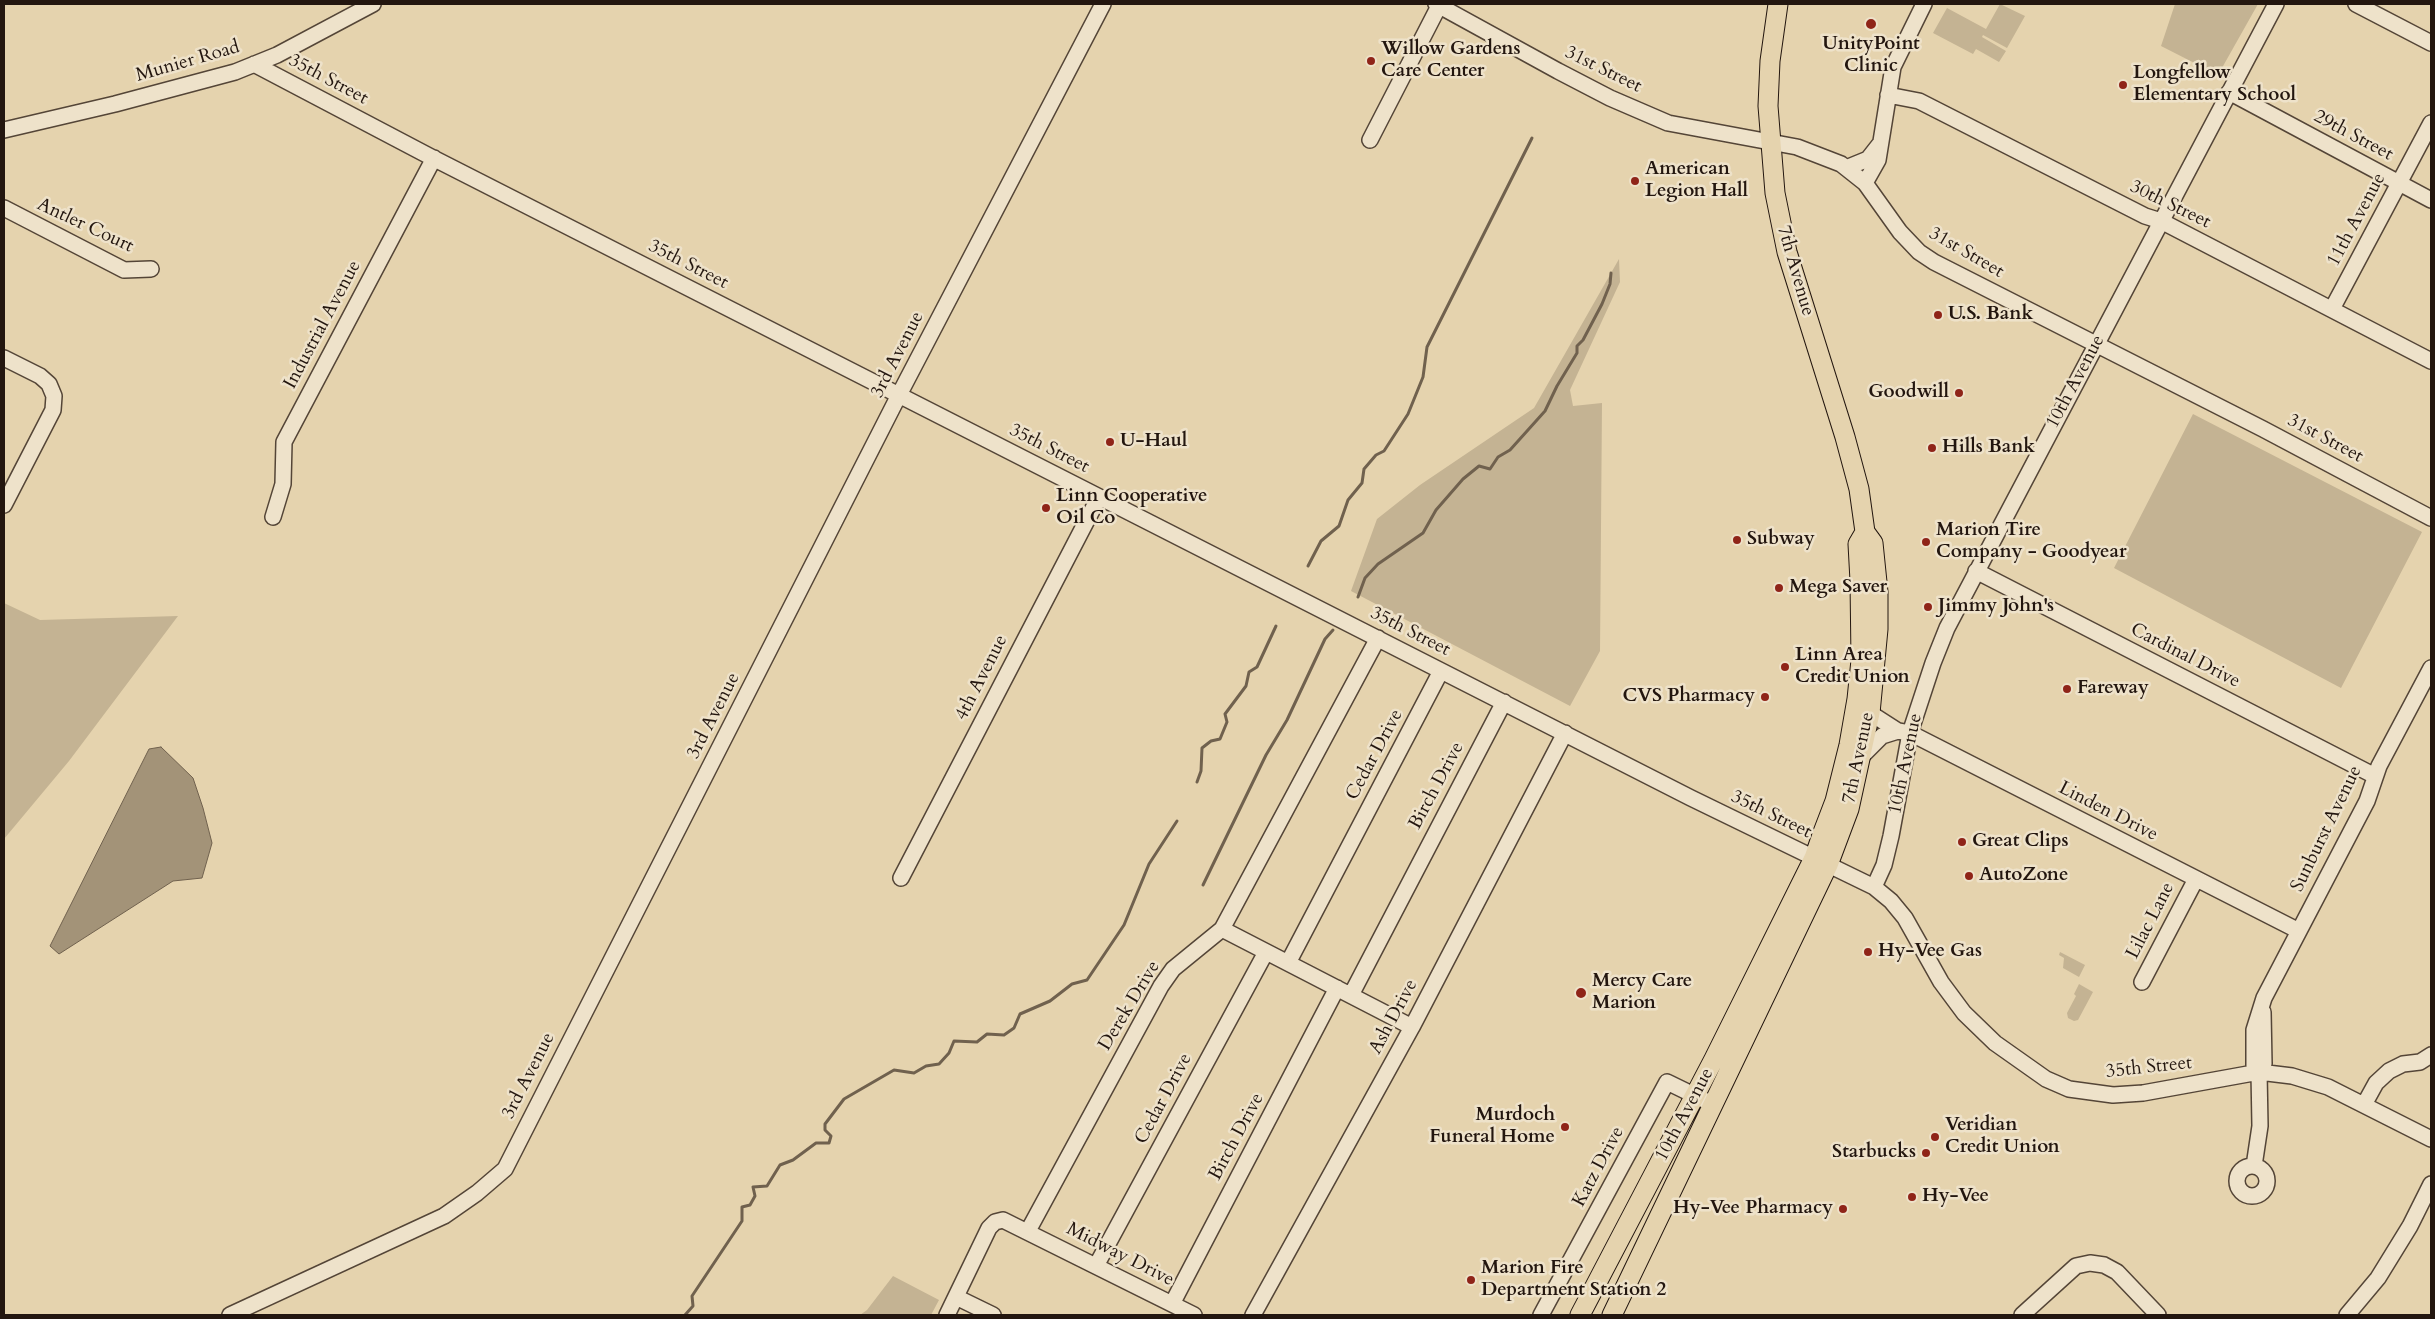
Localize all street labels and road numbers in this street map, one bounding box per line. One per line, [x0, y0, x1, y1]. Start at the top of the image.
street label: Munier Road [133, 36, 243, 88]
street label: 31st Street [1561, 42, 1645, 98]
street label: 35th Street [284, 50, 372, 110]
street label: 29th Street [2309, 106, 2397, 166]
street label: 11th Avenue [2323, 169, 2391, 271]
street label: 30th Street [2126, 176, 2214, 234]
street label: Antler Court [33, 194, 137, 258]
street label: 31st Street [1925, 222, 2007, 284]
street label: 7th Avenue [1771, 223, 1819, 319]
street label: 35th Street [644, 235, 732, 295]
street label: Industrial Avenue [280, 257, 366, 393]
street label: 3rd Avenue [867, 308, 929, 402]
street label: 10th Avenue [2042, 331, 2110, 433]
street label: 31st Street [2283, 410, 2367, 468]
street label: 35th Street [1005, 419, 1093, 479]
street label: 35th Street [1366, 602, 1454, 662]
street label: Cardinal Drive [2126, 619, 2244, 693]
street label: 4th Avenue [951, 631, 1013, 725]
street label: 3rd Avenue [683, 669, 745, 763]
street label: Cedar Drive [1342, 706, 1408, 804]
street label: 7th Avenue [1838, 710, 1880, 806]
street label: 10th Avenue [1884, 711, 1928, 817]
street label: Birch Drive [1405, 739, 1469, 833]
street label: Sunburst Avenue [2287, 762, 2367, 896]
street label: Linden Drive [2055, 777, 2161, 847]
street label: 35th Street [1727, 786, 1815, 844]
street label: Lilac Lane [2122, 879, 2180, 963]
street label: Derek Drive [1094, 957, 1166, 1055]
street label: Ash Drive [1365, 976, 1423, 1058]
street label: 3rd Avenue [498, 1029, 560, 1123]
street label: Cedar Drive [1131, 1050, 1197, 1148]
street label: 35th Street [2105, 1052, 2193, 1084]
street label: 10th Avenue [1651, 1064, 1719, 1166]
street label: Birch Drive [1205, 1090, 1269, 1184]
street label: Katz Drive [1568, 1123, 1630, 1211]
street label: Midway Drive [1062, 1218, 1178, 1292]

